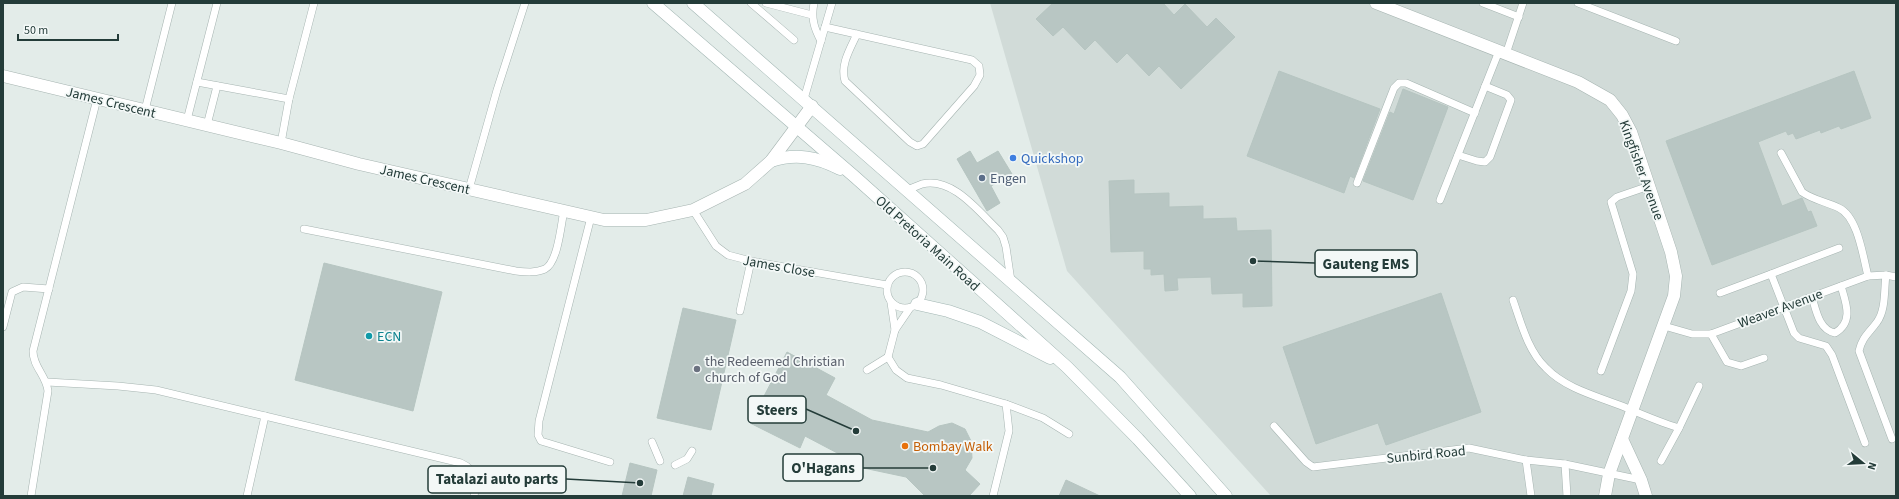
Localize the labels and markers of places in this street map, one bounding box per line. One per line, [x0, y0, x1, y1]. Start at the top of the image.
place label: Quickshop [1021, 149, 1084, 169]
marker: Quickshop [1008, 153, 1018, 163]
place label: Engen [990, 169, 1027, 189]
marker: Engen [977, 173, 987, 183]
callout: Gauteng EMS [1315, 250, 1417, 277]
place label: ECN [377, 327, 401, 347]
marker: ECN [364, 331, 374, 341]
place label: the Redeemed Christian church of God [705, 352, 845, 388]
marker: the Redeemed Christian church of God [692, 364, 702, 374]
callout: Steers [748, 396, 806, 423]
place label: Bombay Walk [913, 437, 993, 457]
marker: Bombay Walk [900, 441, 910, 451]
callout: O'Hagans [783, 454, 863, 481]
callout: Tatalazi auto parts [428, 466, 566, 493]

